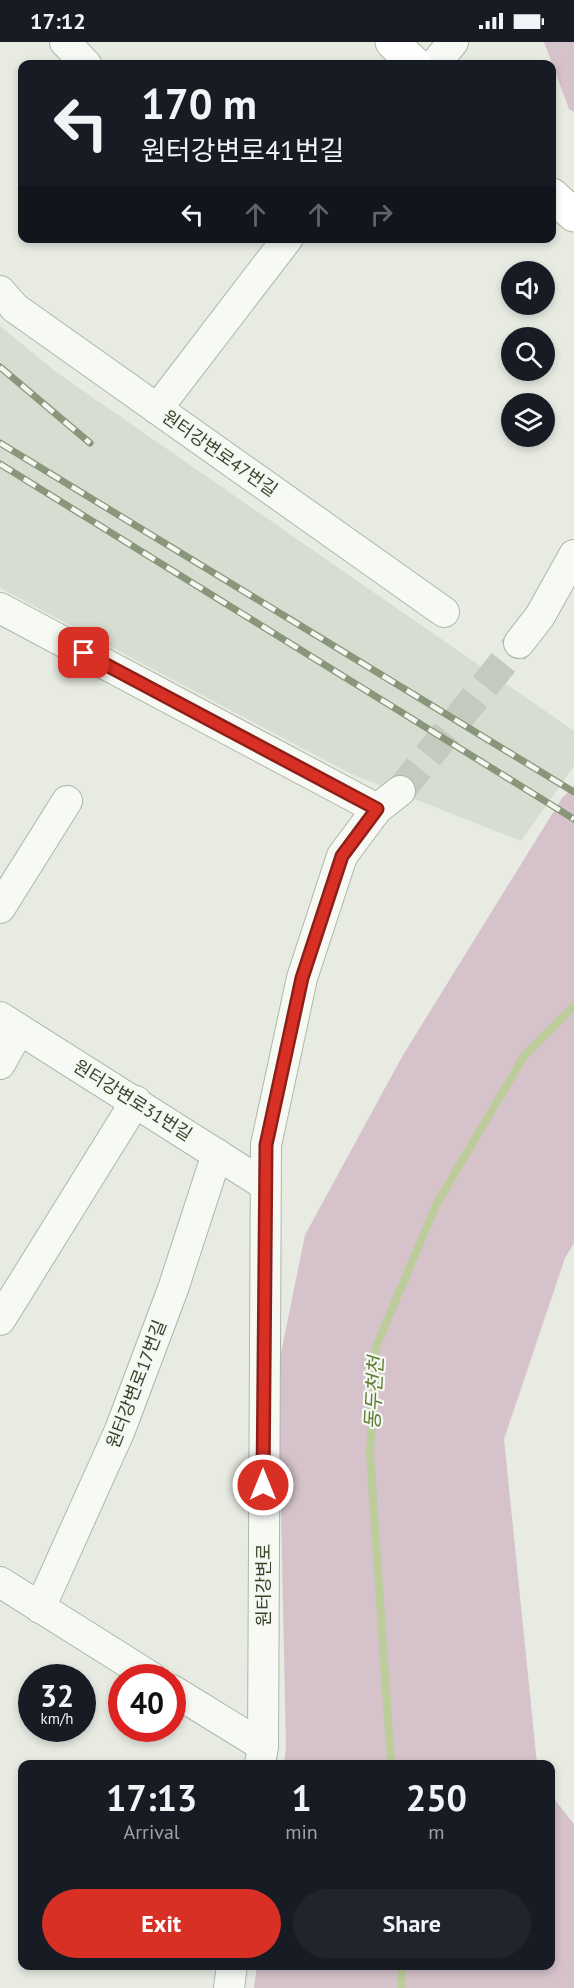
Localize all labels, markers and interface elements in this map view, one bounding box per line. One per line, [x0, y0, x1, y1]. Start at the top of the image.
text: 17:12 [30, 7, 86, 35]
text: 170 m [141, 76, 257, 131]
icon: left [42, 84, 120, 162]
text: 원터강변로41번길 [141, 133, 344, 167]
icon: left [176, 198, 209, 231]
icon: ahead [239, 198, 272, 231]
icon: ahead [302, 198, 335, 231]
icon: right [365, 198, 398, 231]
map controls [501, 261, 555, 447]
button: sound [501, 261, 555, 315]
button: search [501, 327, 555, 381]
button: layers [501, 393, 555, 447]
street label: 원터강변로47번길 [158, 405, 282, 501]
pin [58, 627, 109, 678]
icon: arrive [67, 636, 100, 669]
street label: 원터강변로31번길 [69, 1054, 197, 1146]
street label: 원터강변로17번길 [101, 1317, 171, 1451]
water label: 동두천천 [359, 1353, 389, 1430]
position arrow [231, 1453, 295, 1517]
street label: 원터강변로 [252, 1544, 275, 1626]
speed limit sign: 40 [108, 1664, 186, 1742]
text: 32 [40, 1676, 74, 1715]
text: km/h [41, 1709, 73, 1728]
text: 17:13 [106, 1774, 197, 1821]
text: 1 [291, 1774, 312, 1821]
text: 250 [406, 1774, 467, 1821]
text: Arrival [124, 1819, 180, 1845]
text: min [285, 1819, 318, 1845]
text: m [428, 1819, 445, 1845]
button: Exit [42, 1889, 281, 1958]
button: Share [293, 1889, 531, 1958]

